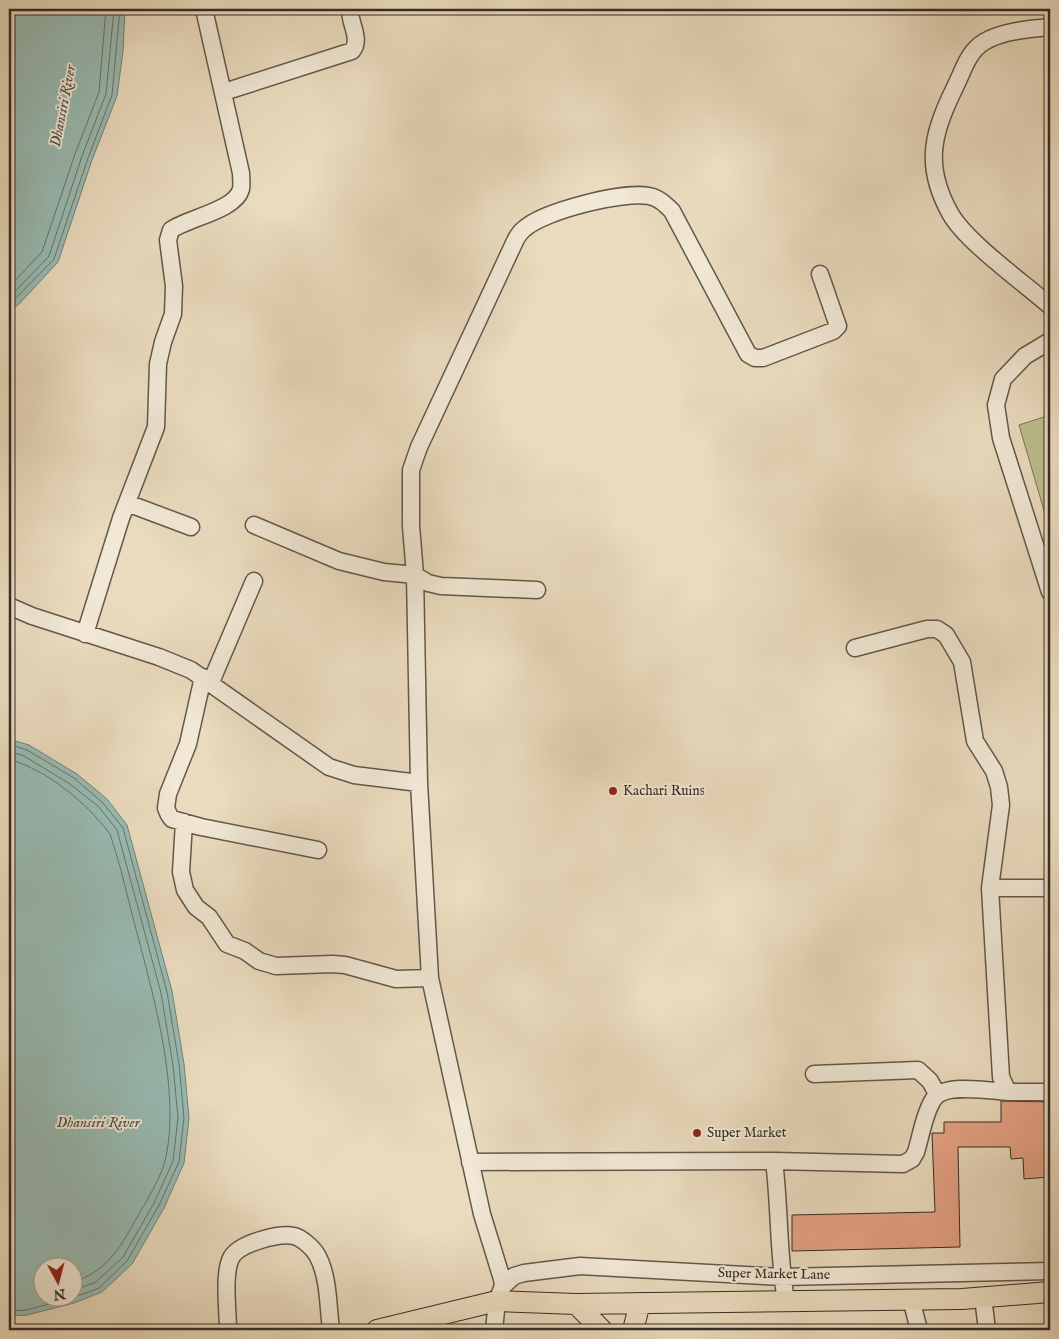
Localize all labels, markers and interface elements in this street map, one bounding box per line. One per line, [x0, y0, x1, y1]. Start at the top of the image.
water label: Dhansiri River [46, 63, 80, 149]
place label: Kachari Ruins [623, 782, 705, 800]
marker: Kachari Ruins [607, 785, 619, 797]
water label: Dhansiri River [56, 1113, 140, 1132]
place label: Super Market [707, 1124, 787, 1142]
marker: Super Market [691, 1127, 703, 1139]
north arrow [32, 1256, 82, 1306]
street label: Super Market Lane [718, 1264, 831, 1284]
text: N [52, 1284, 68, 1304]

